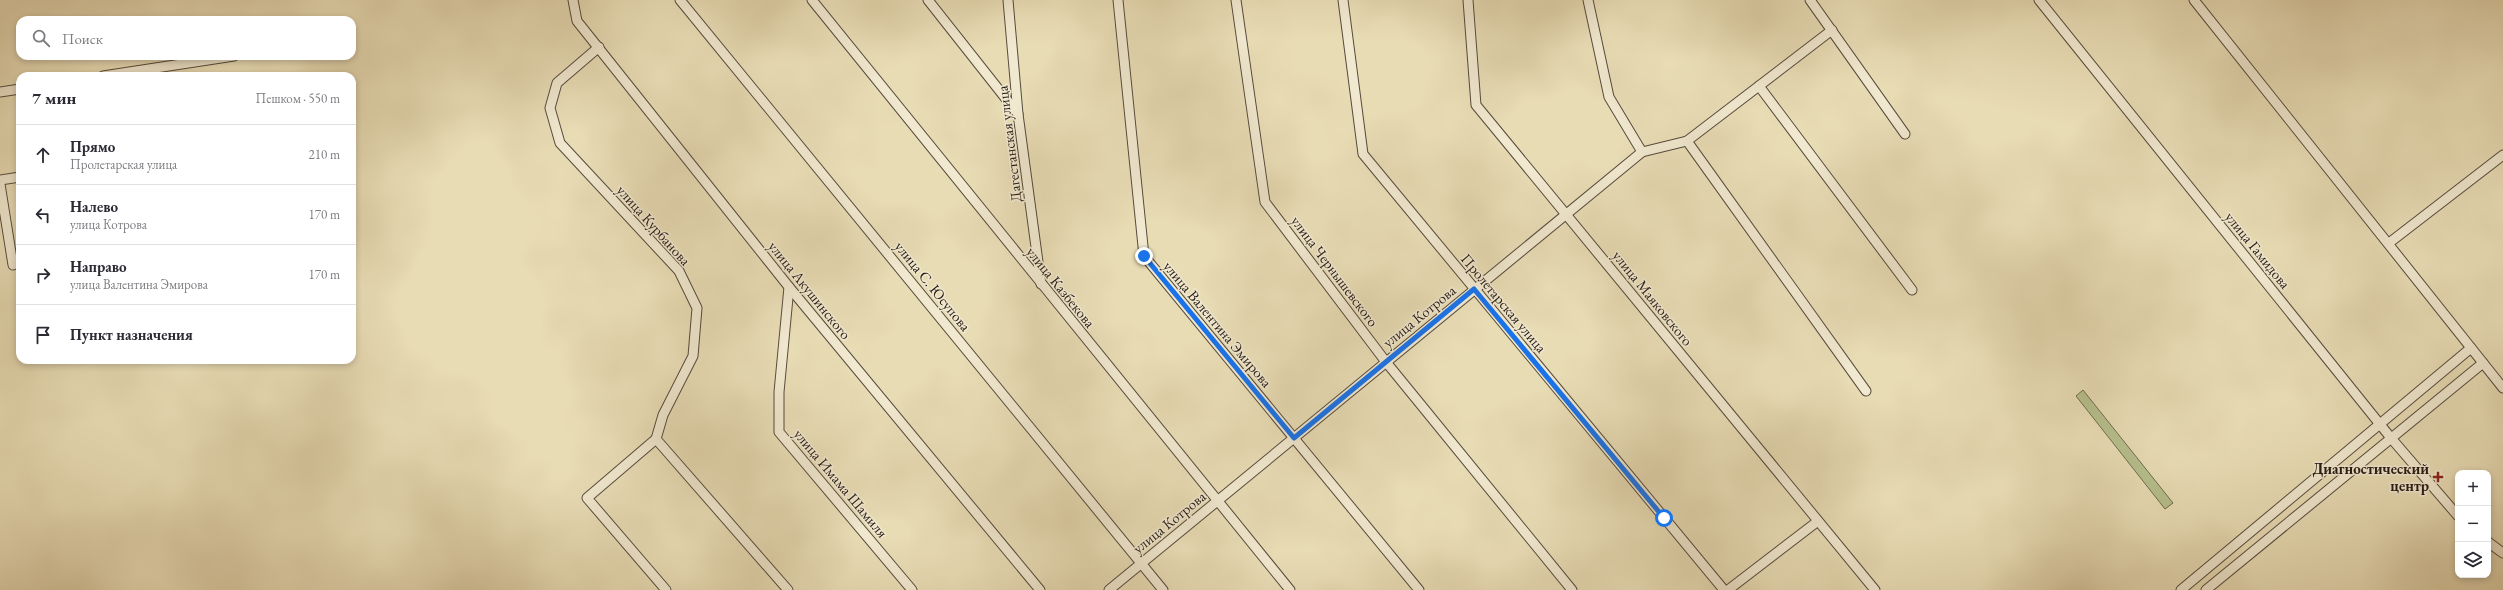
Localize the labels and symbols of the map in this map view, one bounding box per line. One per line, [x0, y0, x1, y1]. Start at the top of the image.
street label: Дагестанская улица [992, 85, 1026, 203]
street label: улица Курбанова [613, 181, 695, 269]
street label: улица Гамидова [2221, 207, 2295, 293]
street label: улица Чернышевского [1287, 212, 1383, 330]
street label: улица Акушинского [764, 237, 856, 343]
street label: улица С. Юсупова [891, 237, 975, 335]
street label: улица Казбекова [1022, 243, 1100, 331]
street label: улица Маяковского [1609, 246, 1697, 350]
route end [1135, 247, 1153, 265]
street label: Пролетарская улица [1457, 249, 1551, 357]
street label: улица Валентина Эмирова [1160, 257, 1276, 391]
street label: улица Котрова [1379, 281, 1459, 351]
street label: улица Имама Шамиля [790, 425, 892, 542]
place label: Диагностический центр [2312, 459, 2429, 495]
marker: Диагностический центр [2432, 471, 2444, 483]
street label: улица Котрова [1129, 487, 1209, 557]
route start [1655, 509, 1673, 527]

